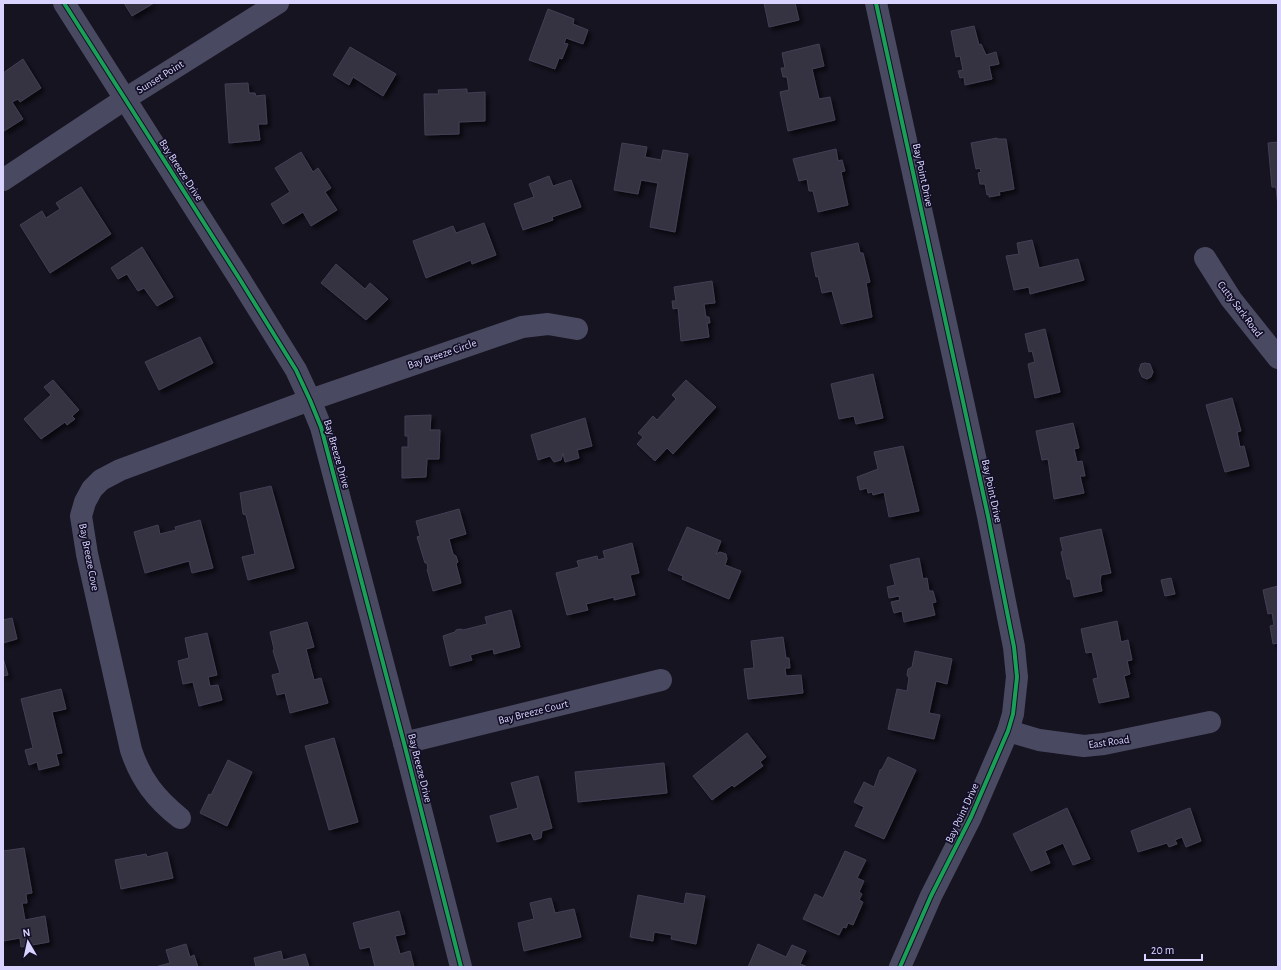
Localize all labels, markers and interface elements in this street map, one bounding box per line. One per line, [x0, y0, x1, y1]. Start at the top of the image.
street label: Sunset Point [134, 58, 186, 96]
street label: Bay Breeze Drive [157, 137, 205, 203]
street label: Bay Point Drive [911, 142, 935, 208]
street label: Cutty Sark Road [1215, 279, 1265, 339]
street label: Bay Breeze Circle [406, 337, 478, 371]
street label: Bay Breeze Drive [322, 418, 352, 490]
street label: Bay Point Drive [980, 458, 1004, 524]
street label: Bay Breeze Cove [77, 522, 101, 592]
street label: Bay Breeze Court [497, 698, 570, 726]
street label: Bay Breeze Drive [406, 732, 434, 804]
street label: East Road [1088, 734, 1131, 750]
street label: Bay Point Drive [943, 781, 981, 845]
north arrow [8, 922, 48, 962]
text: N [22, 927, 31, 939]
scale bar [1145, 936, 1202, 962]
text: 20 m [1151, 944, 1174, 956]

